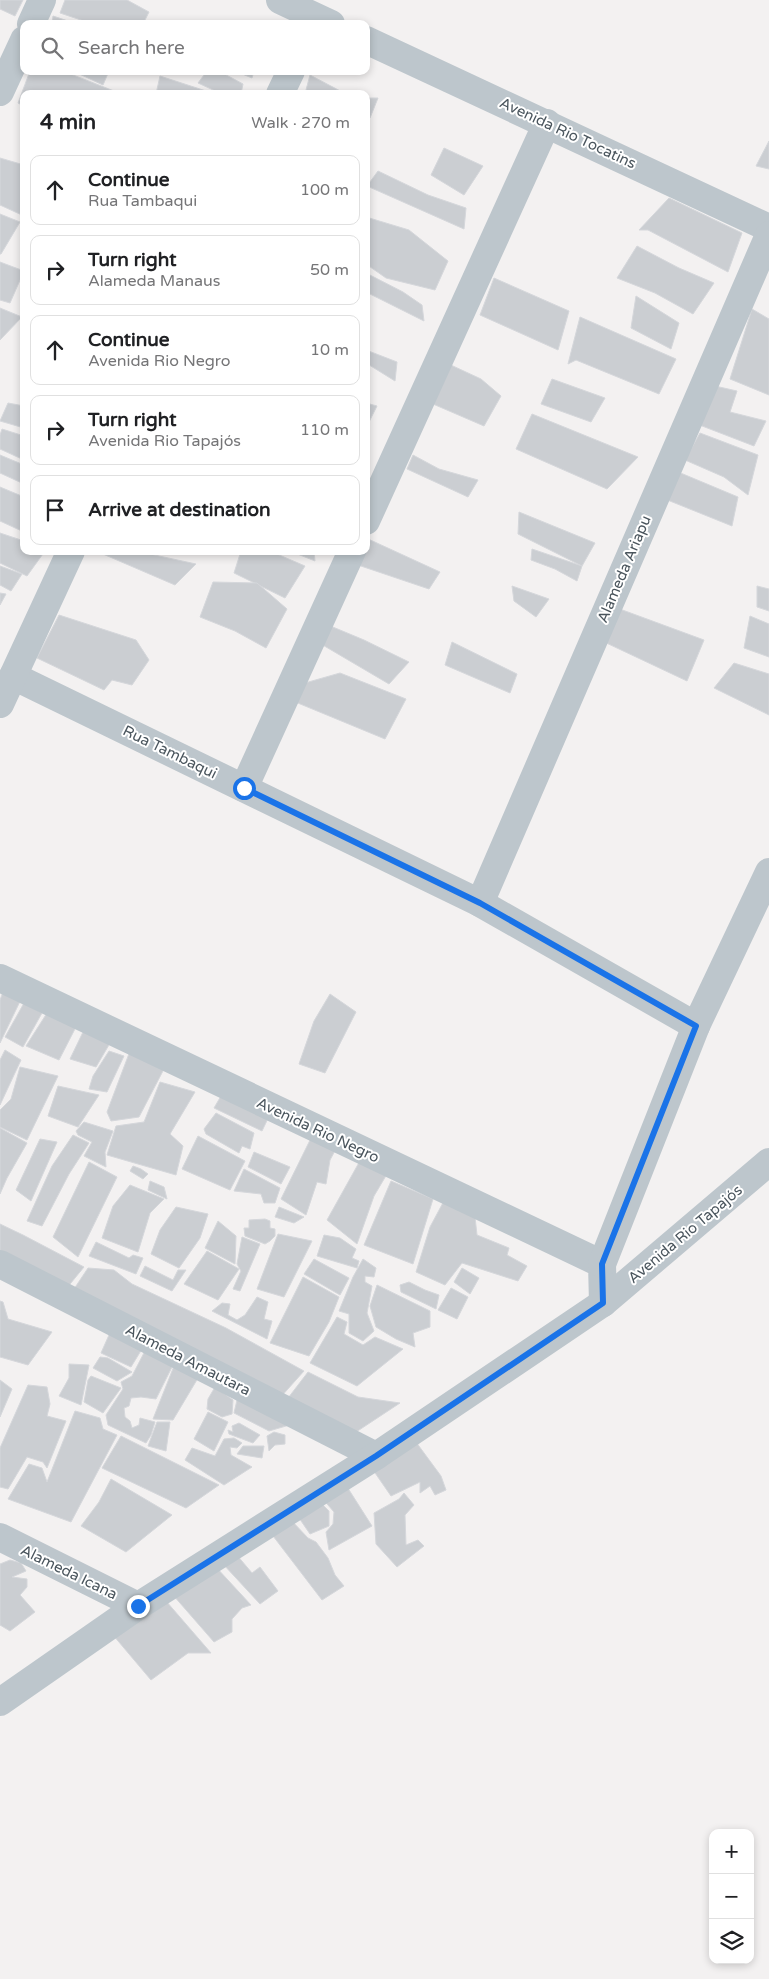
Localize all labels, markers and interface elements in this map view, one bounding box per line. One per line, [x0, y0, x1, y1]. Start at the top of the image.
search box [20, 20, 370, 75]
icon: search [38, 34, 66, 62]
text: Search here [78, 37, 185, 59]
street label: Avenida Rio Tocatins [497, 93, 639, 173]
text: 4 min [40, 110, 96, 135]
text: Walk · 270 m [251, 113, 350, 133]
text: Continue [88, 169, 170, 191]
icon: ahead [41, 176, 69, 204]
text: 100 m [300, 180, 349, 200]
text: Rua Tambaqui [88, 191, 197, 211]
text: Turn right [88, 249, 176, 271]
icon: right [41, 256, 69, 284]
text: 50 m [310, 260, 349, 280]
text: Alameda Manaus [88, 271, 220, 291]
text: Continue [88, 329, 170, 351]
icon: ahead [41, 336, 69, 364]
text: 10 m [310, 340, 349, 360]
text: Avenida Rio Negro [88, 351, 230, 371]
text: Turn right [88, 409, 176, 431]
icon: right [41, 416, 69, 444]
text: 110 m [300, 420, 349, 440]
text: Avenida Rio Tapajós [88, 431, 241, 451]
icon: arrive [41, 496, 69, 524]
text: Arrive at destination [88, 499, 271, 521]
street label: Alameda Ariapu [593, 513, 655, 625]
street label: Rua Tambaqui [120, 721, 220, 783]
route start [233, 777, 256, 800]
street label: Avenida Rio Negro [254, 1094, 382, 1166]
street label: Avenida Rio Tapajós [624, 1181, 746, 1287]
street label: Alameda Amautara [122, 1321, 254, 1399]
street label: Alameda Icana [18, 1541, 120, 1603]
route end [127, 1595, 150, 1618]
map controls [709, 1829, 754, 1964]
button: + [709, 1829, 754, 1874]
button: − [709, 1874, 754, 1919]
button: layers [709, 1919, 754, 1964]

